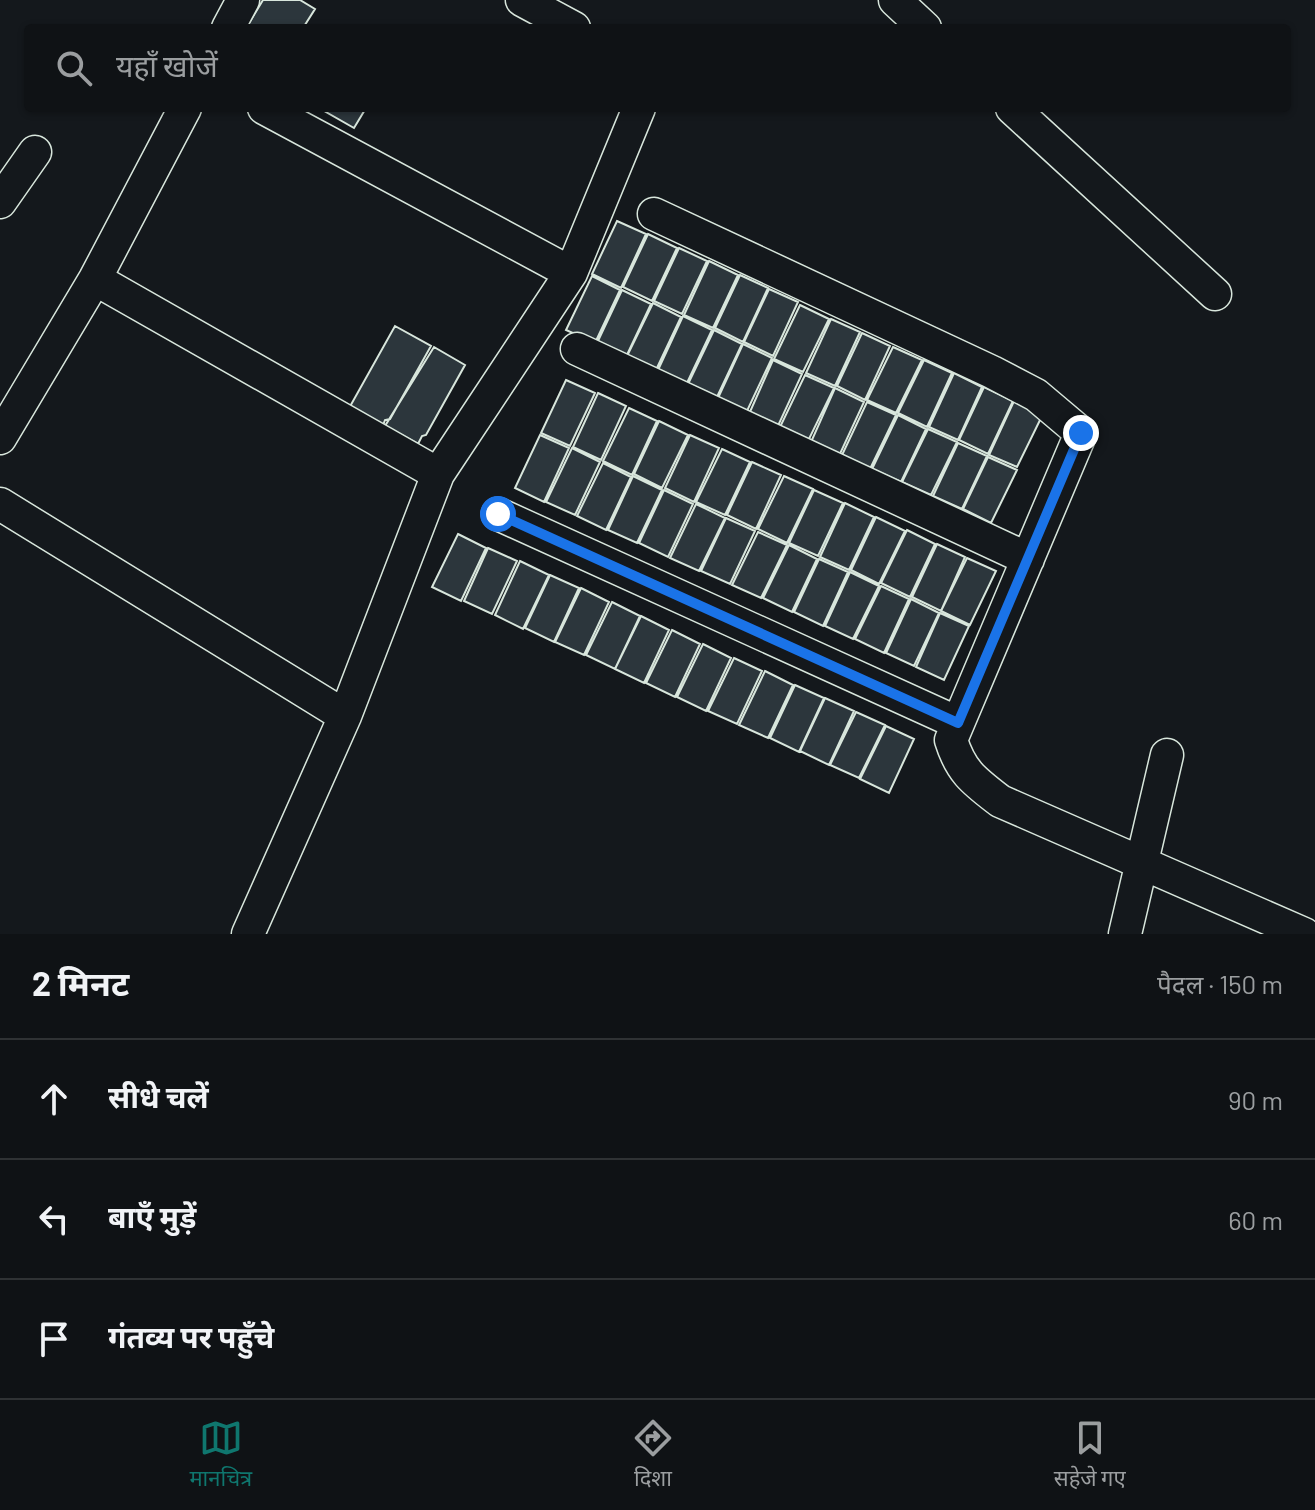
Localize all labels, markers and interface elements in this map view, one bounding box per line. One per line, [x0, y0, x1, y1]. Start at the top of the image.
search box [24, 24, 1291, 112]
icon: search [52, 46, 96, 90]
text: यहाँ खोजें [116, 47, 218, 83]
route end [1063, 415, 1099, 451]
route start [480, 496, 516, 532]
text: 2 मिनट [32, 962, 129, 1003]
text: पैदल · 150 m [1157, 968, 1283, 999]
icon: ahead [32, 1077, 76, 1121]
text: सीधे चलें [108, 1078, 209, 1114]
text: 90 m [1228, 1084, 1283, 1115]
icon: left [32, 1197, 76, 1241]
text: बाएँ मुड़ें [108, 1198, 196, 1234]
text: 60 m [1228, 1204, 1283, 1235]
icon: arrive [32, 1317, 76, 1361]
text: गंतव्य पर पहुँचे [108, 1318, 274, 1354]
tab: मानचित्र [189, 1416, 252, 1495]
tab: दिशा [631, 1416, 675, 1495]
tab: सहेजे गए [1054, 1416, 1126, 1495]

